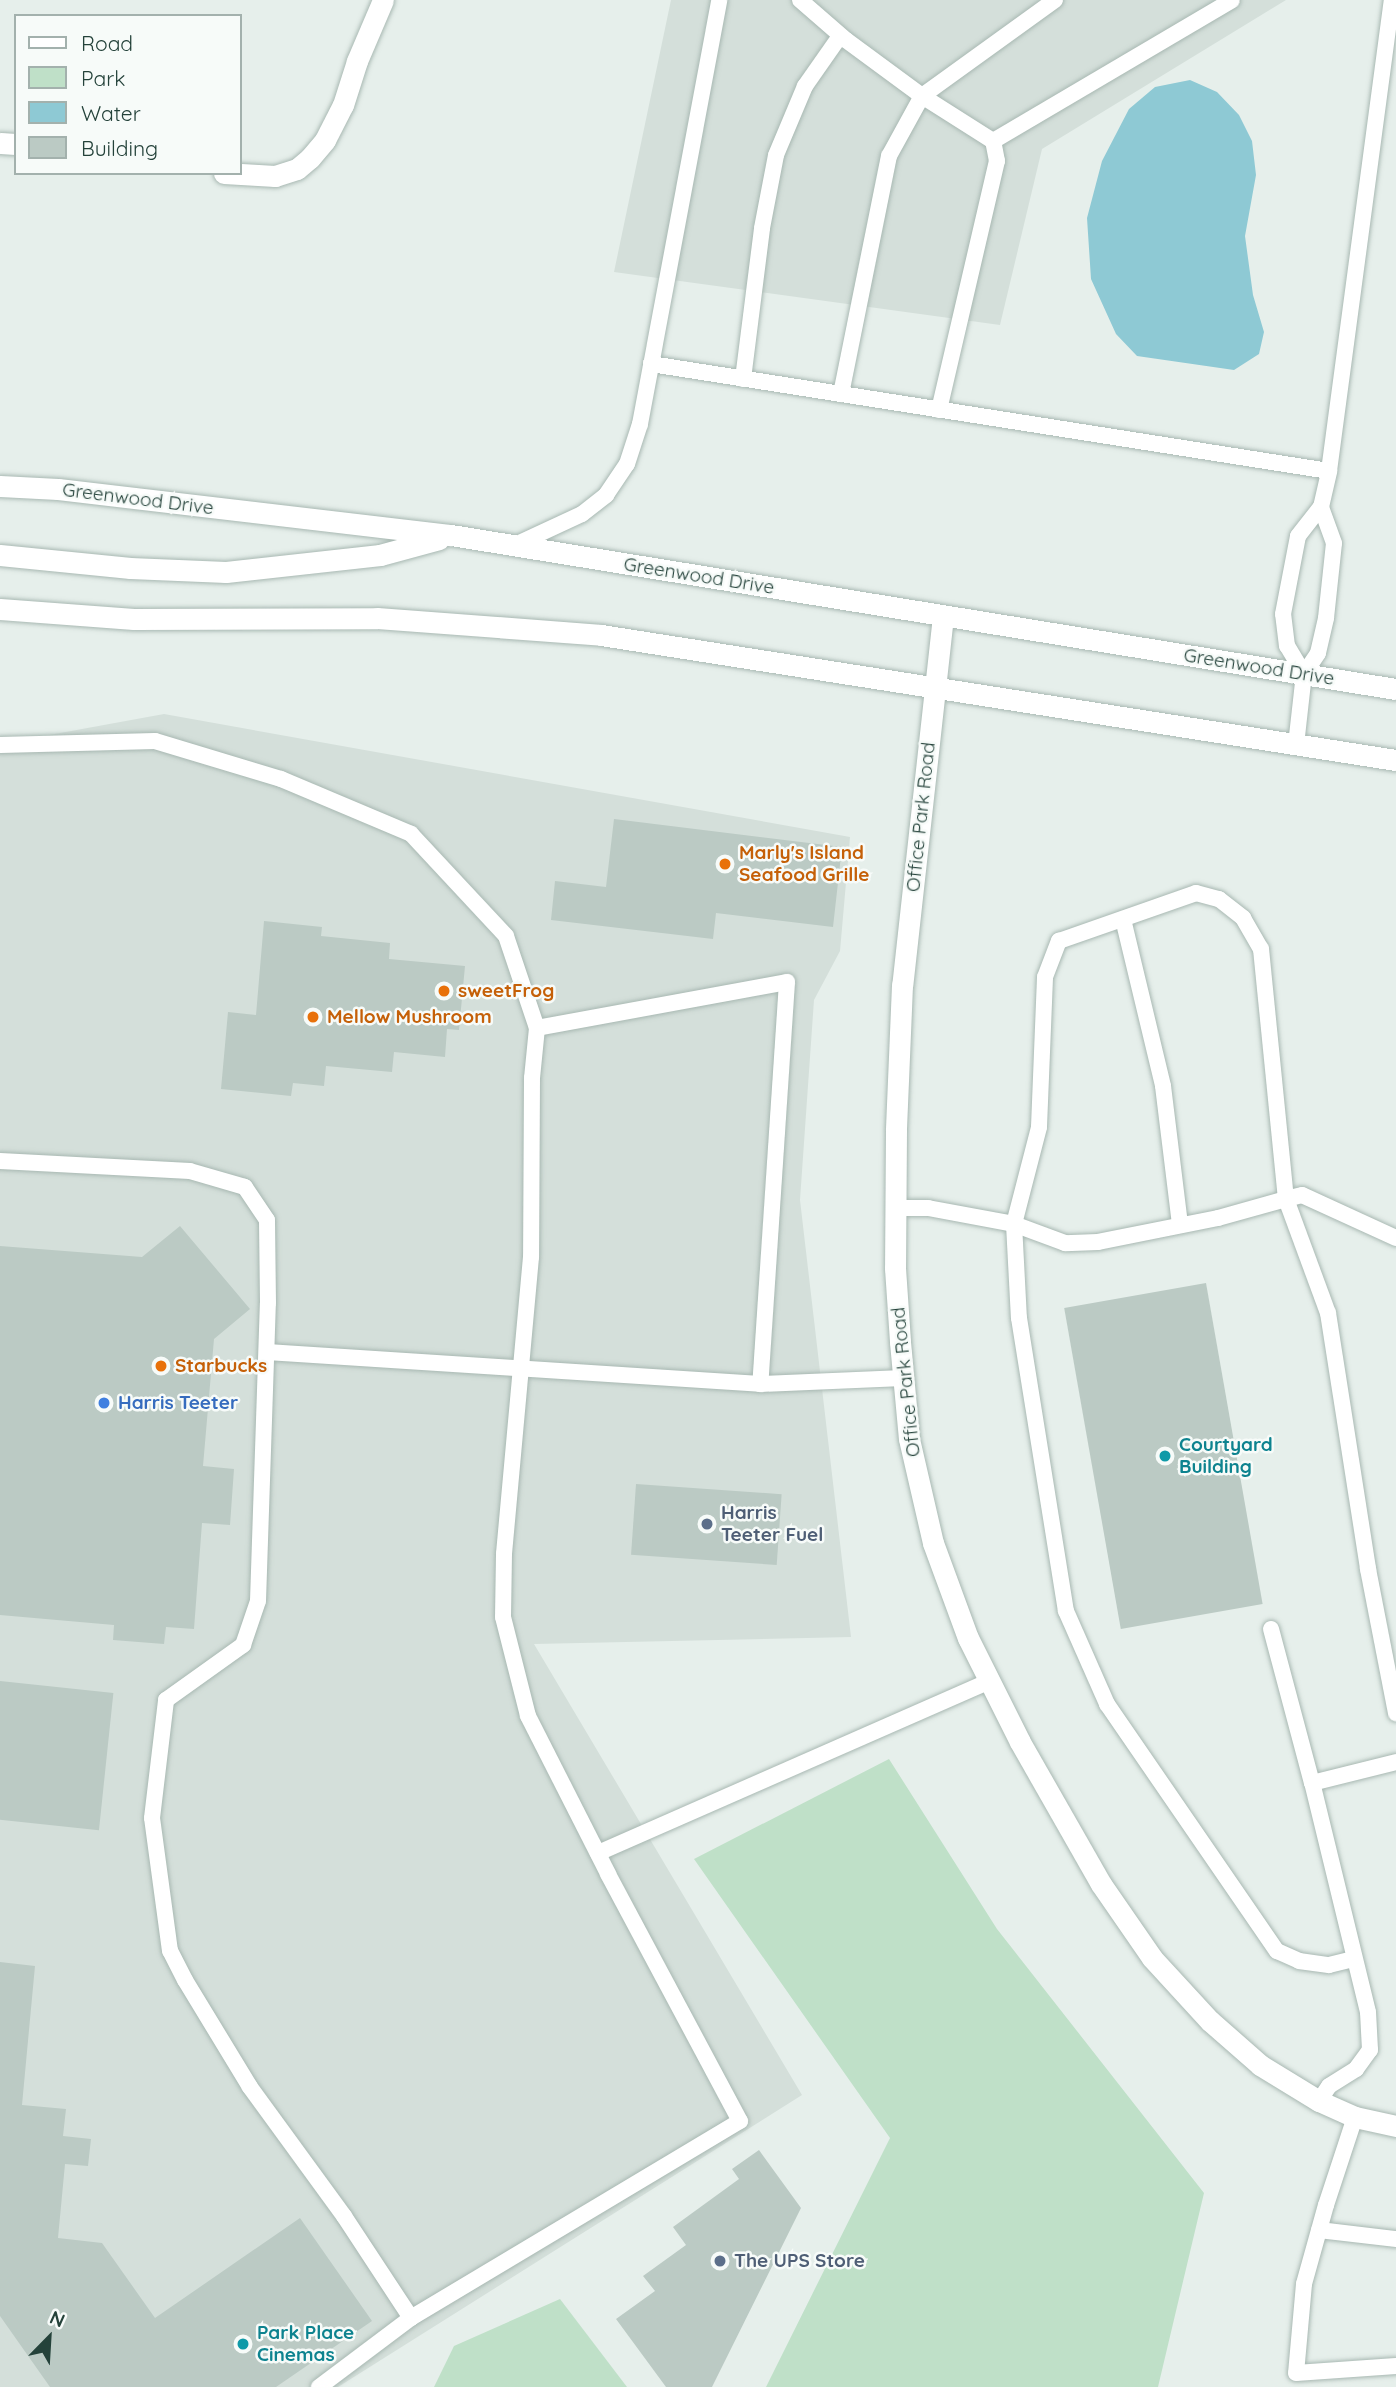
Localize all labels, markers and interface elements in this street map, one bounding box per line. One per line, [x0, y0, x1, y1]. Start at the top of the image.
legend [14, 14, 242, 175]
text: Road [81, 30, 133, 56]
text: Park [81, 65, 125, 91]
text: Water [81, 100, 141, 126]
text: Building [81, 135, 158, 161]
street label: Greenwood Drive [61, 478, 215, 520]
street label: Greenwood Drive [622, 553, 776, 599]
street label: Greenwood Drive [1182, 644, 1336, 690]
street label: Office Park Road [902, 741, 940, 893]
place label: Marly's Island Seafood Grille [739, 842, 869, 886]
marker: Marly's Island Seafood Grille [717, 856, 733, 872]
place label: sweetFrog [458, 980, 554, 1002]
marker: sweetFrog [436, 983, 452, 999]
place label: Mellow Mushroom [327, 1006, 492, 1028]
marker: Mellow Mushroom [305, 1009, 321, 1025]
street label: Office Park Road [887, 1306, 925, 1458]
place label: Starbucks [175, 1355, 267, 1377]
marker: Starbucks [153, 1358, 169, 1374]
place label: Harris Teeter [118, 1392, 238, 1414]
marker: Harris Teeter [96, 1395, 112, 1411]
place label: Courtyard Building [1179, 1434, 1273, 1478]
marker: Courtyard Building [1157, 1448, 1173, 1464]
place label: Harris Teeter Fuel [721, 1502, 823, 1546]
marker: Harris Teeter Fuel [699, 1516, 715, 1532]
place label: The UPS Store [734, 2250, 865, 2272]
marker: The UPS Store [712, 2253, 728, 2269]
north arrow [14, 2303, 84, 2373]
text: N [46, 2305, 69, 2333]
place label: Park Place Cinemas [257, 2322, 354, 2366]
marker: Park Place Cinemas [235, 2336, 251, 2352]

